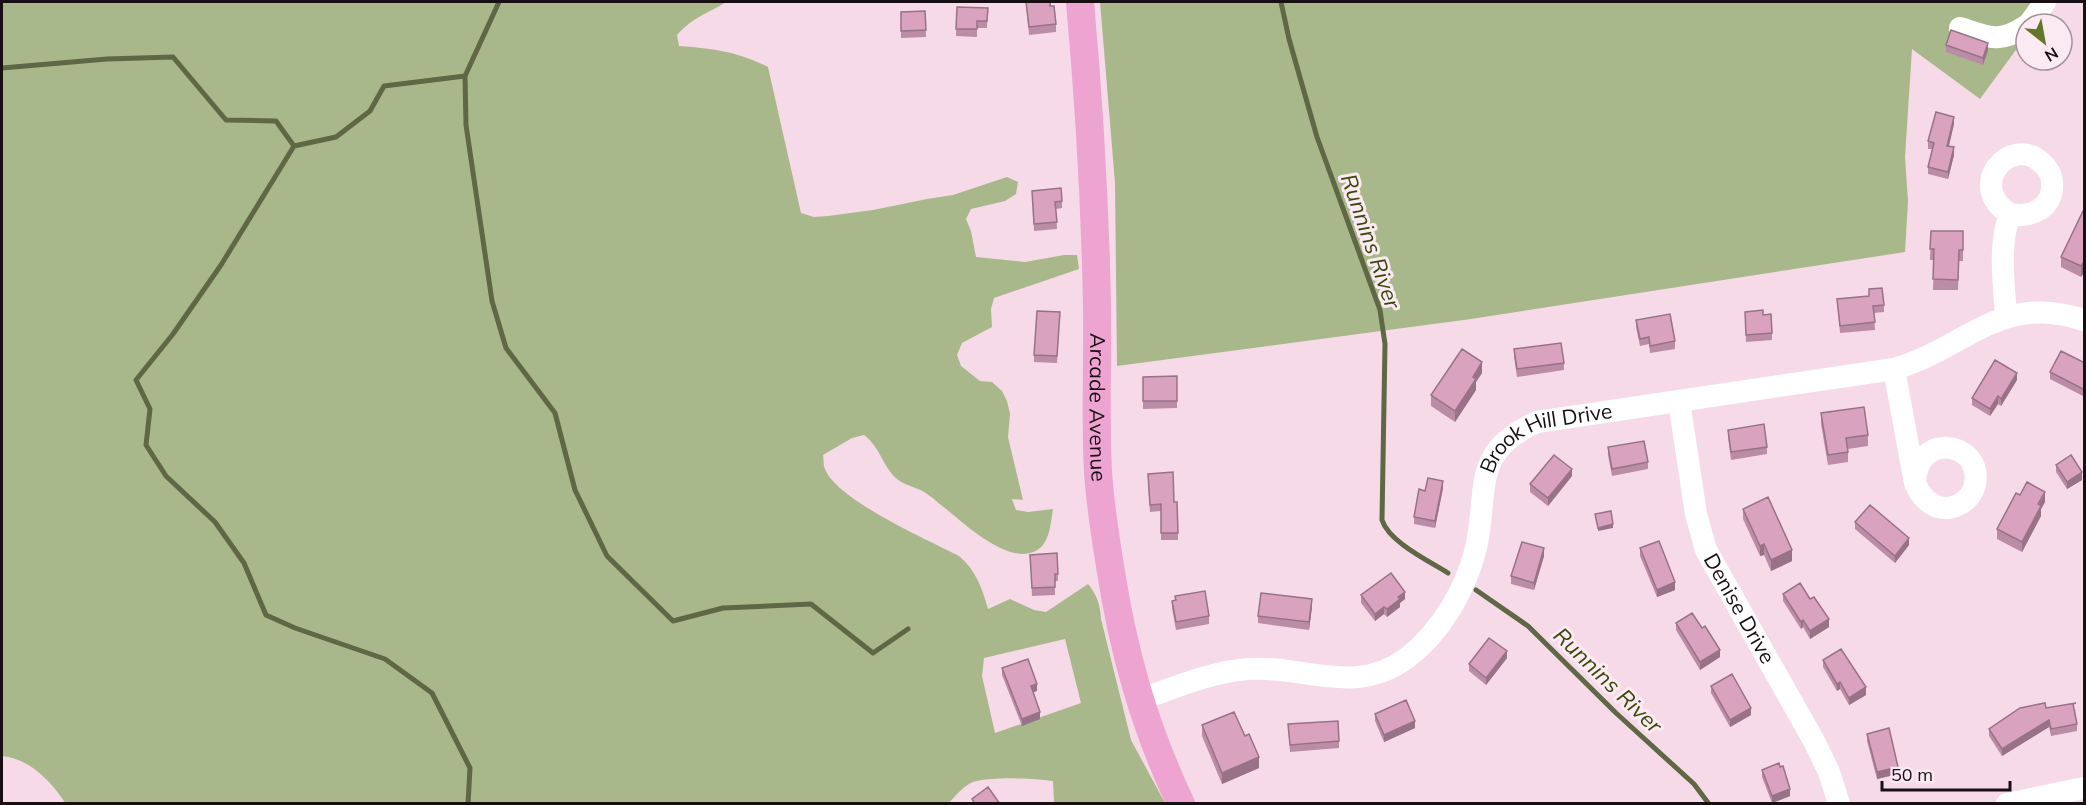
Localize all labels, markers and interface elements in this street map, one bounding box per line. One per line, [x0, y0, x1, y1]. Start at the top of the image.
north arrow [2014, 12, 2074, 72]
text: N [2041, 43, 2062, 67]
water label: Runnins River [1335, 170, 1407, 313]
street label: Arcade Avenue [1085, 333, 1113, 483]
street label: Brook Hill Drive [1474, 397, 1614, 476]
street label: Denise Drive [1699, 548, 1781, 668]
water label: Runnins River [1548, 621, 1669, 740]
scale bar [1882, 754, 2010, 792]
text: 50 m [1891, 763, 1933, 786]

